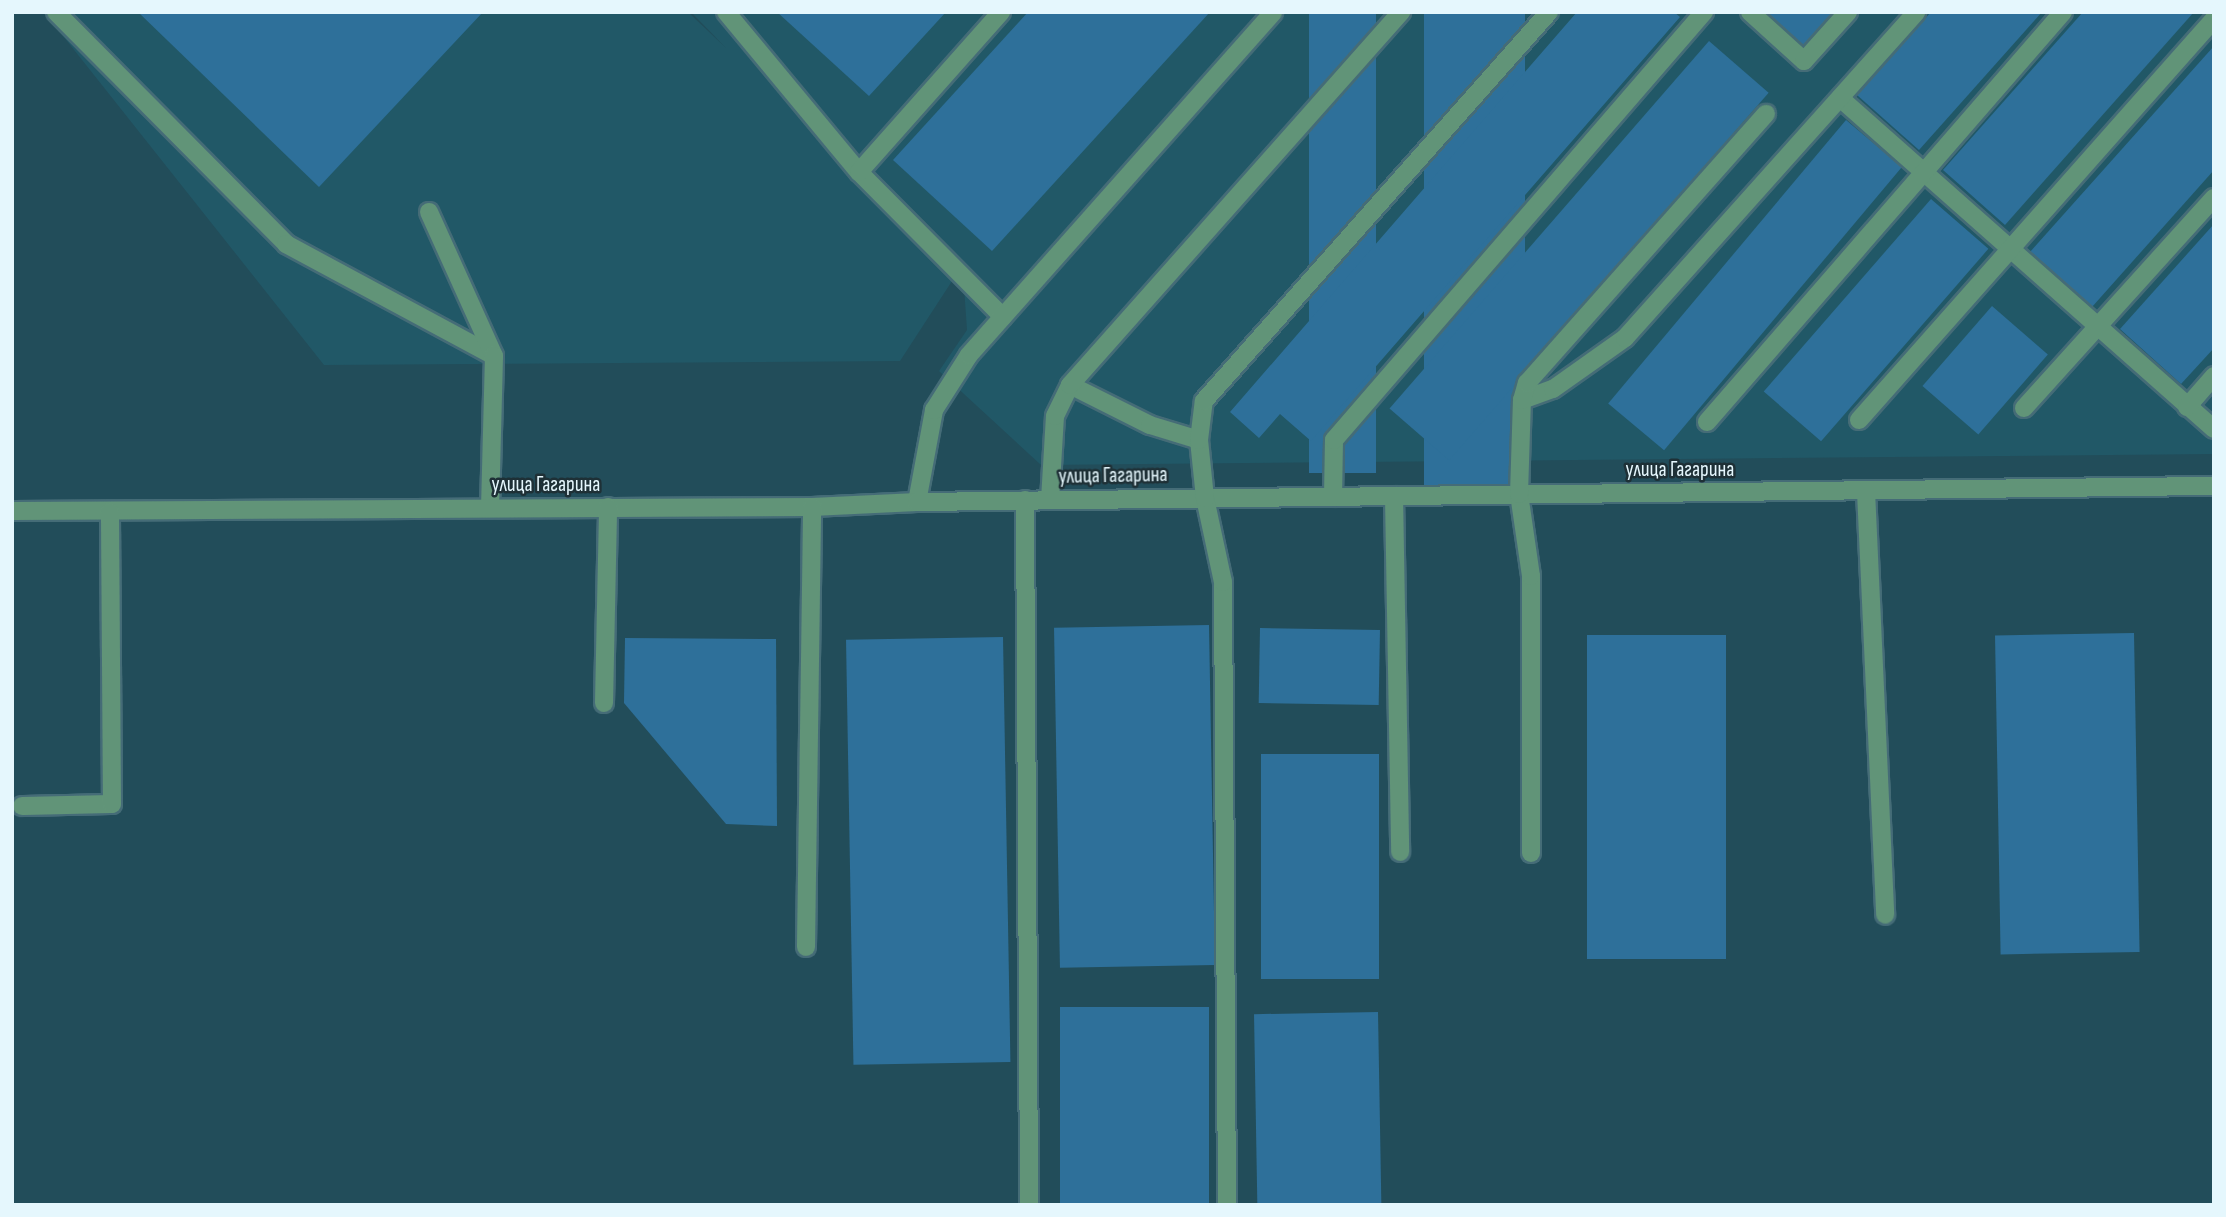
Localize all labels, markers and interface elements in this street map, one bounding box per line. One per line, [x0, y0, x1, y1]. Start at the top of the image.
street label: улица Гагарина [1626, 457, 1734, 483]
street label: улица Гагарина [1058, 462, 1168, 490]
street label: улица Гагарина [492, 472, 600, 498]

